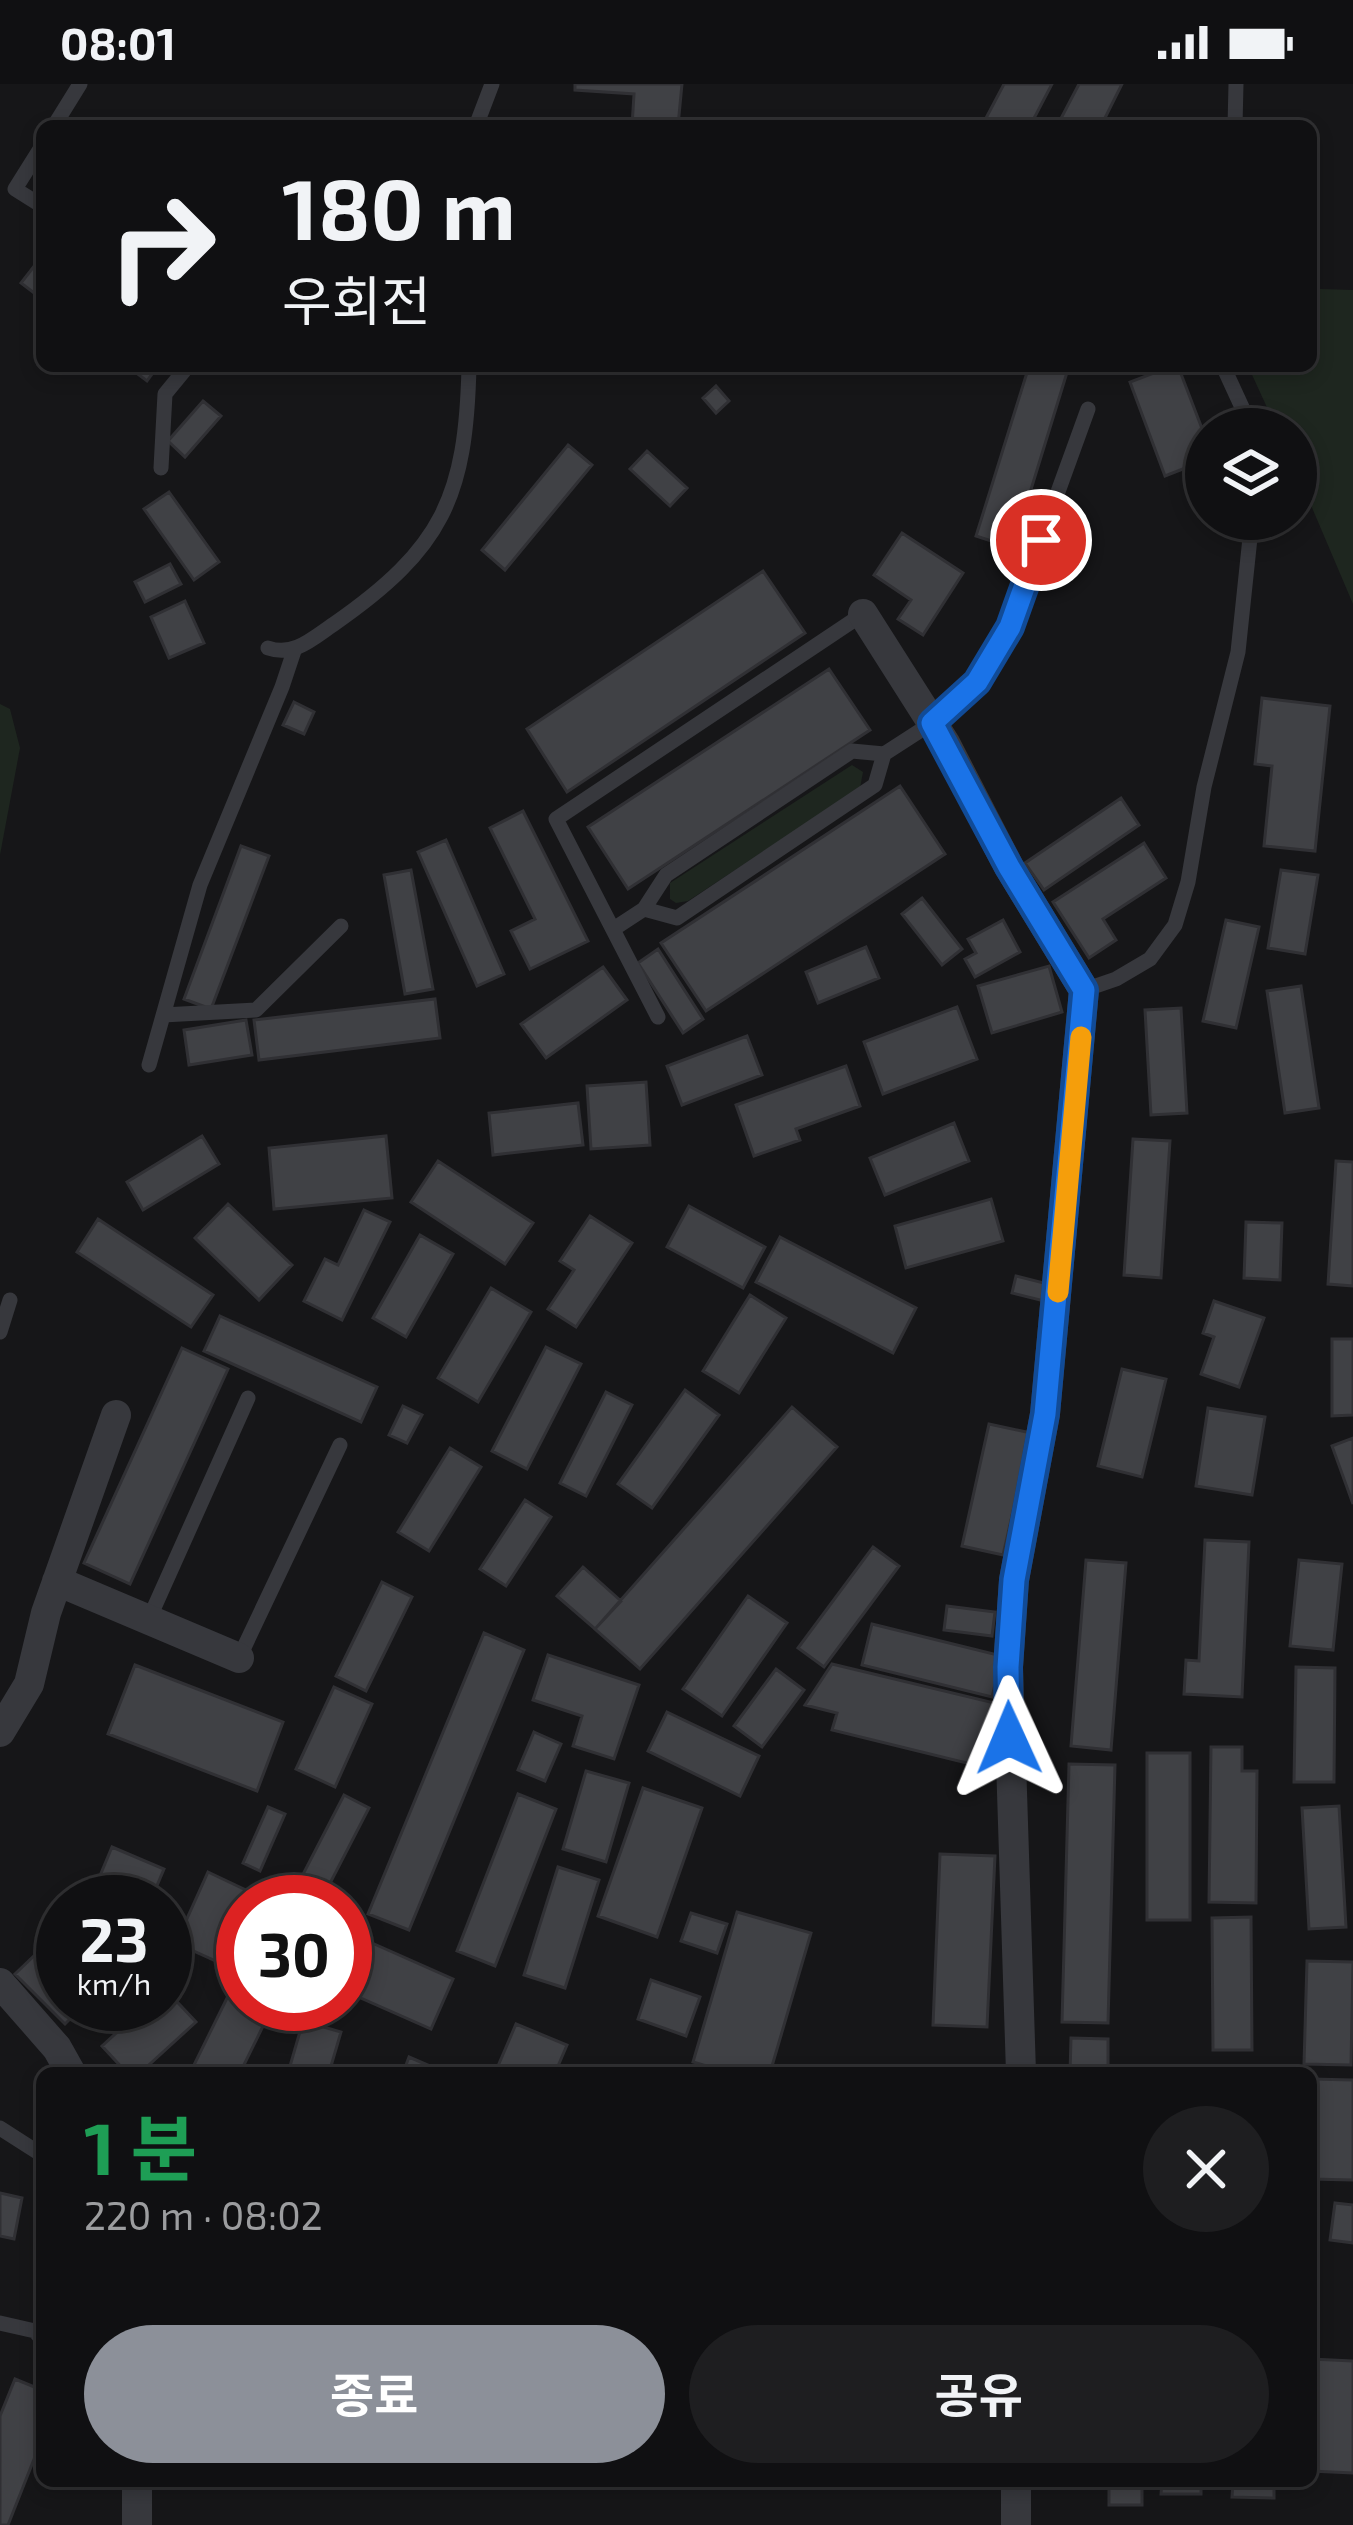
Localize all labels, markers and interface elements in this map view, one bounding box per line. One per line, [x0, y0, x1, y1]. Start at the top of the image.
text: 08:01 [60, 15, 176, 69]
text: 180 m [282, 156, 516, 257]
icon: right [84, 168, 240, 324]
text: 우회전 [282, 267, 431, 332]
map controls [1185, 408, 1317, 540]
button: layers [1185, 408, 1317, 540]
pin [990, 489, 1092, 591]
icon: arrive [1008, 507, 1074, 573]
position arrow [946, 1675, 1072, 1801]
speed limit sign: 30 [216, 1875, 372, 2031]
text: 23 [80, 1902, 148, 1974]
text: km/h [77, 1965, 151, 2001]
text: 1 분 [84, 2103, 197, 2189]
button: close [1143, 2106, 1269, 2232]
text: 220 m · 08:02 [84, 2191, 323, 2238]
button: 종료 [84, 2325, 665, 2463]
button: 공유 [689, 2325, 1269, 2463]

